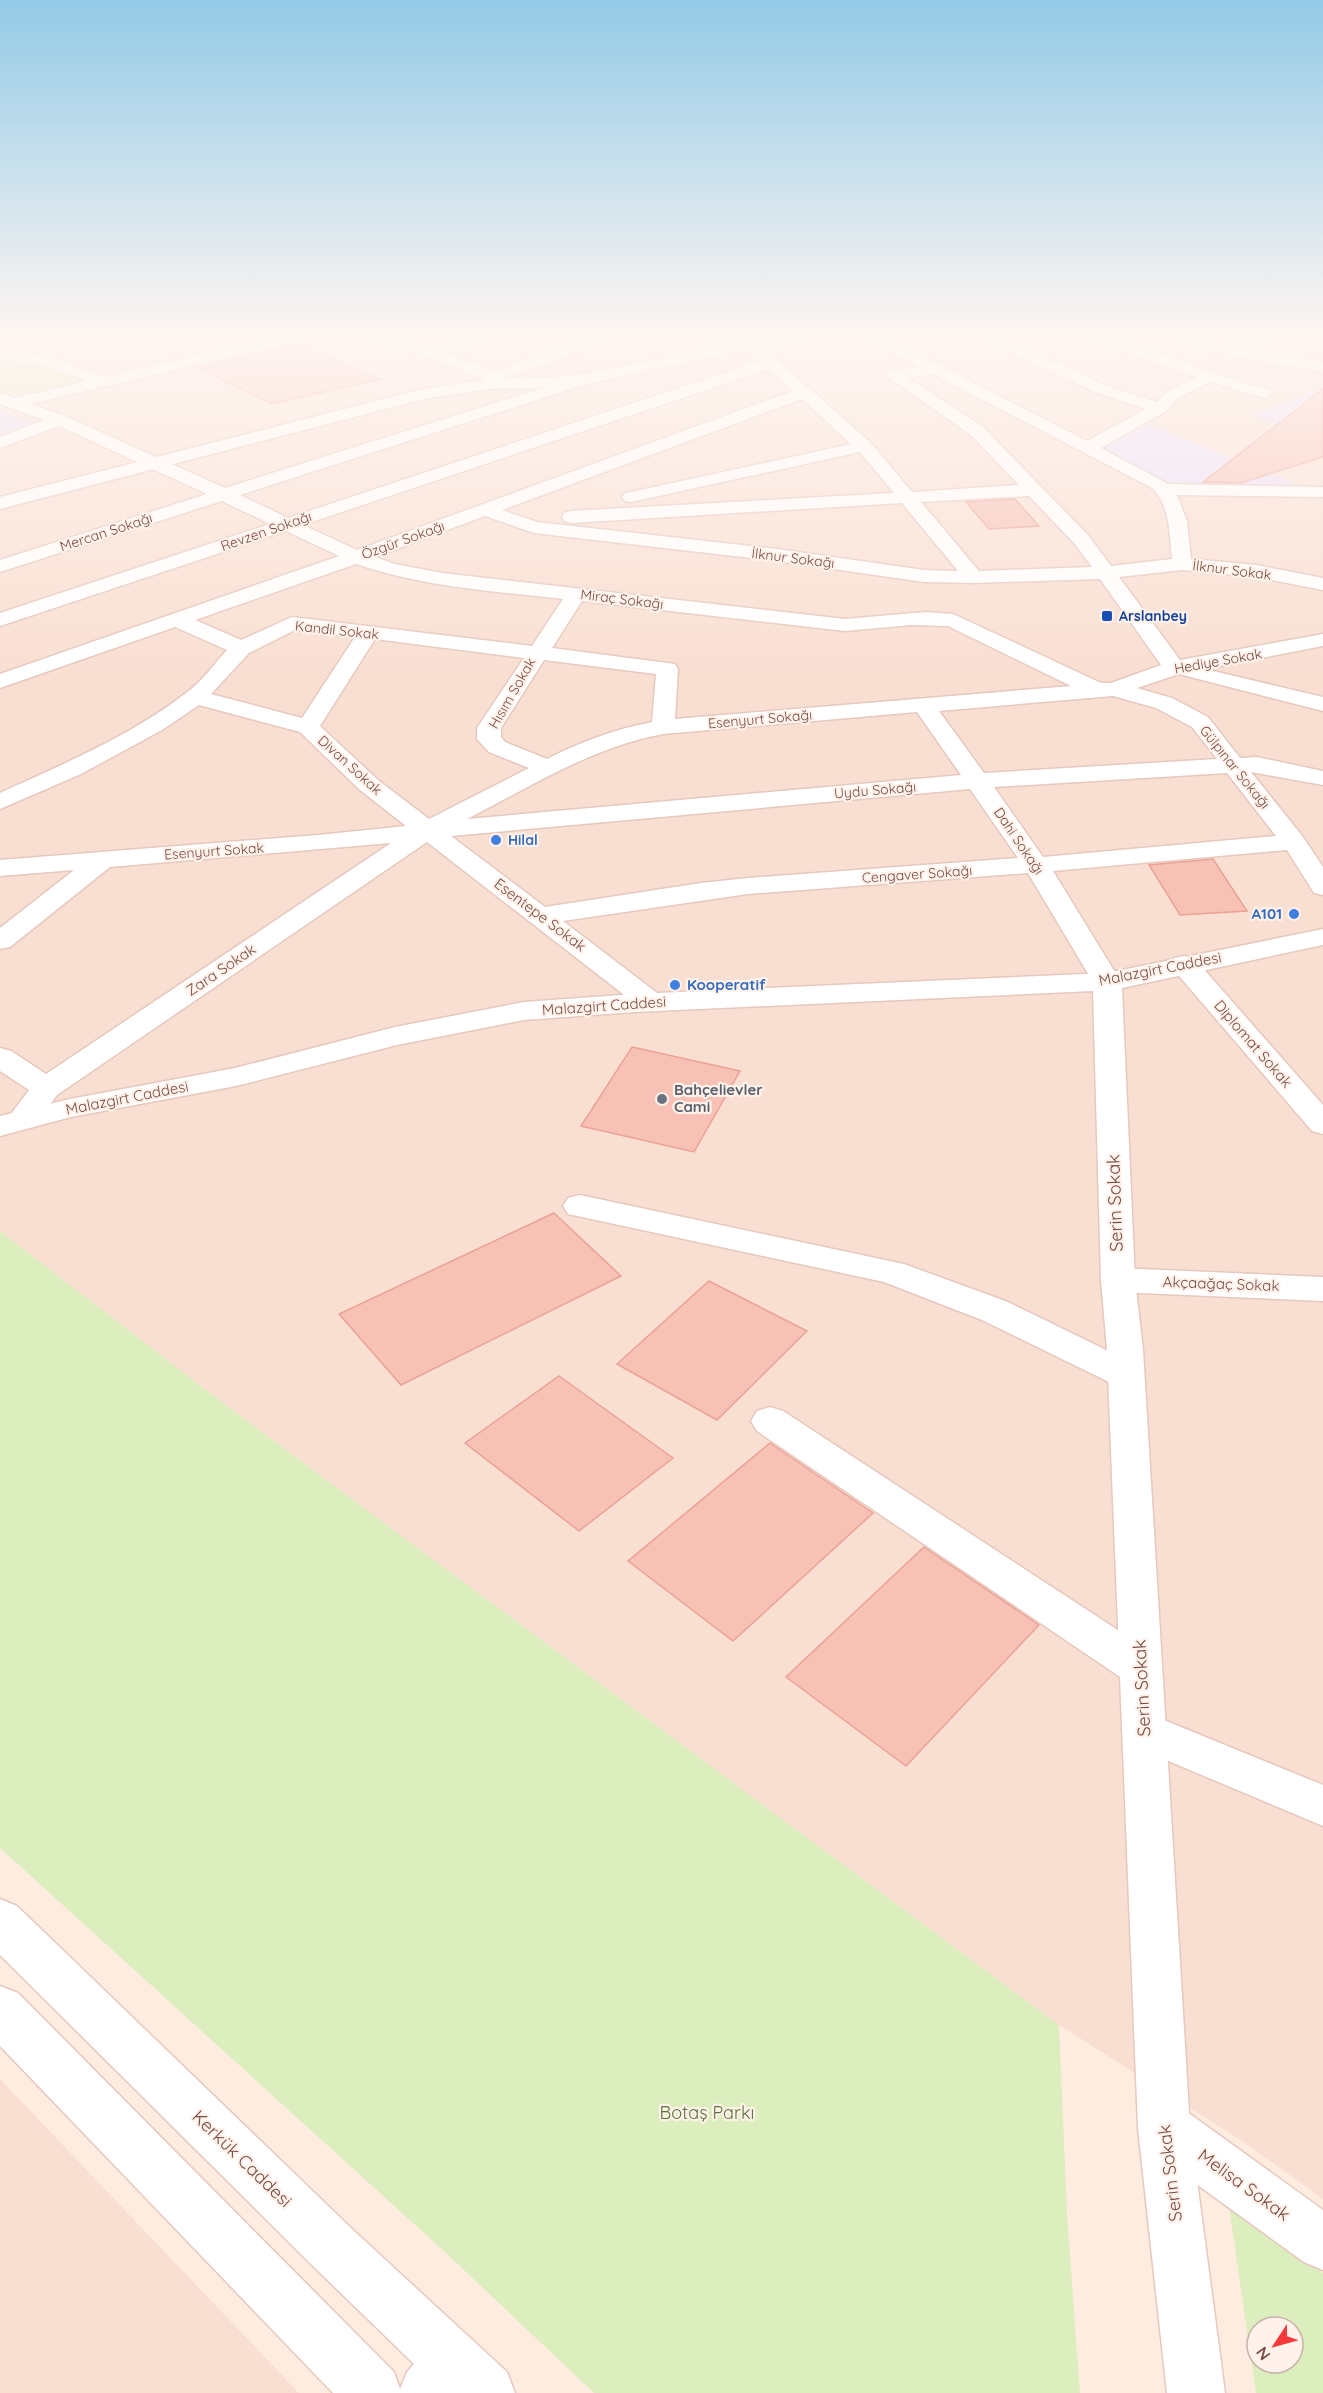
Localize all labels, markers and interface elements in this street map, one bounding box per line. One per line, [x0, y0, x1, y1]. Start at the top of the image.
street label: Revzen Sokağı [218, 507, 314, 555]
street label: Mercan Sokağı [57, 509, 155, 555]
street label: Özgür Sokağı [359, 517, 447, 563]
street label: İlknur Sokağı [750, 544, 836, 572]
street label: İlknur Sokak [1192, 556, 1272, 584]
street label: Miraç Sokağı [580, 585, 664, 613]
place label: Arslanbey [1119, 607, 1187, 625]
marker: Arslanbey [1100, 609, 1114, 623]
street label: Kandil Sokak [294, 617, 380, 643]
street label: Hediye Sokak [1173, 644, 1263, 678]
street label: Hısım Sokak [484, 654, 540, 732]
street label: Esenyurt Sokağı [707, 705, 813, 733]
street label: Gülpınar Sokağı [1196, 722, 1274, 812]
street label: Divan Sokak [314, 731, 386, 799]
street label: Uydu Sokağı [833, 777, 917, 803]
street label: Dahi Sokağı [990, 804, 1048, 878]
place label: Hilal [508, 831, 538, 849]
marker: Hilal [489, 833, 503, 847]
street label: Esenyurt Sokak [163, 839, 265, 863]
street label: Cengaver Sokağı [861, 861, 973, 887]
street label: Esentepe Sokak [490, 874, 590, 955]
place label: A101 [1252, 904, 1282, 923]
marker: A101 [1287, 907, 1301, 921]
street label: Zara Sokak [182, 939, 259, 1000]
street label: Malazgirt Caddesi [1097, 947, 1223, 990]
place label: Kooperatif [687, 975, 766, 994]
marker: Kooperatif [668, 978, 682, 992]
street label: Malazgirt Caddesi [541, 992, 667, 1019]
street label: Diplomat Sokak [1210, 996, 1297, 1091]
street label: Malazgirt Caddesi [64, 1076, 190, 1119]
place label: Bahçelievler Cami [674, 1080, 763, 1116]
marker: Bahçelievler Cami [655, 1092, 669, 1106]
street label: Serin Sokak [1101, 1154, 1128, 1252]
street label: Akçaağaç Sokak [1162, 1272, 1280, 1295]
street label: Serin Sokak [1127, 1639, 1156, 1737]
park label: Botaş Parkı [660, 2101, 754, 2124]
street label: Kerkük Caddesi [188, 2105, 297, 2212]
street label: Serin Sokak [1152, 2123, 1187, 2223]
street label: Melisa Sokak [1194, 2143, 1295, 2226]
north arrow [1245, 2315, 1305, 2375]
text: N [1251, 2343, 1274, 2364]

